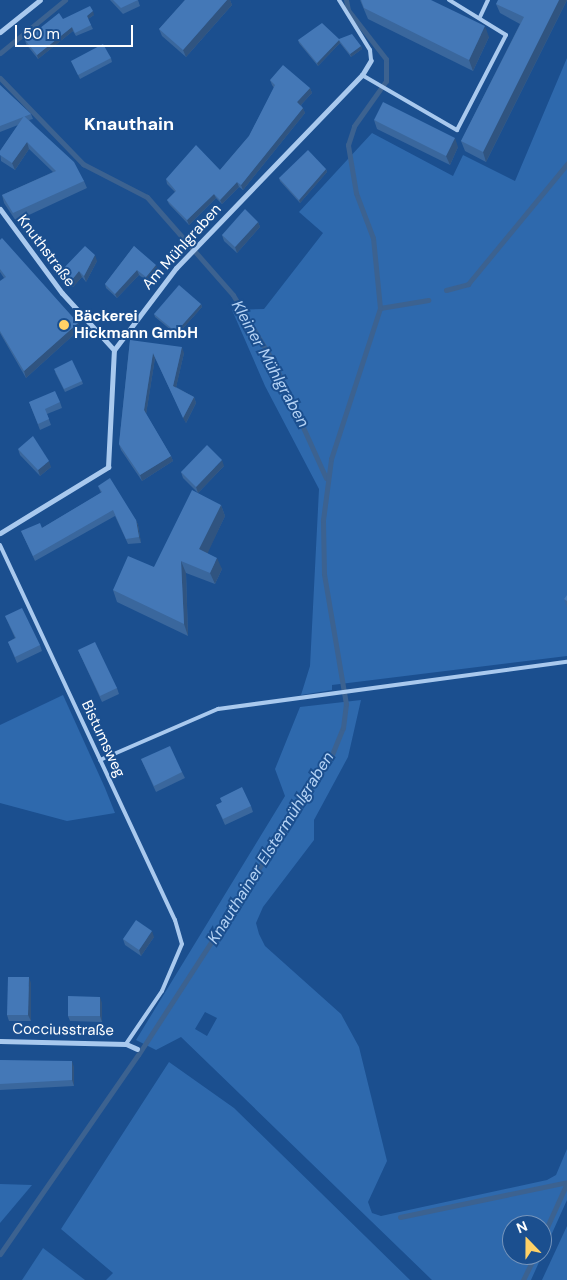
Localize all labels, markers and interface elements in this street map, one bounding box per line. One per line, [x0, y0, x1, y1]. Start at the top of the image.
scale bar [18, 15, 135, 47]
text: 50 m [23, 24, 60, 44]
district label: Knauthain [84, 113, 174, 135]
street label: Am Mühlgraben [139, 200, 225, 294]
street label: Knuthstraße [13, 211, 79, 291]
water label: Kleiner Mühlgraben [227, 297, 313, 431]
place label: Bäckerei Hickmann GmbH [74, 307, 198, 342]
marker: Bäckerei Hickmann GmbH [58, 319, 70, 331]
street label: Bistumsweg [77, 698, 129, 780]
water label: Knauthainer Elstermühlgraben [204, 749, 338, 947]
street label: Cocciusstraße [12, 1020, 114, 1040]
north arrow [502, 1215, 552, 1265]
text: N [514, 1217, 530, 1237]

